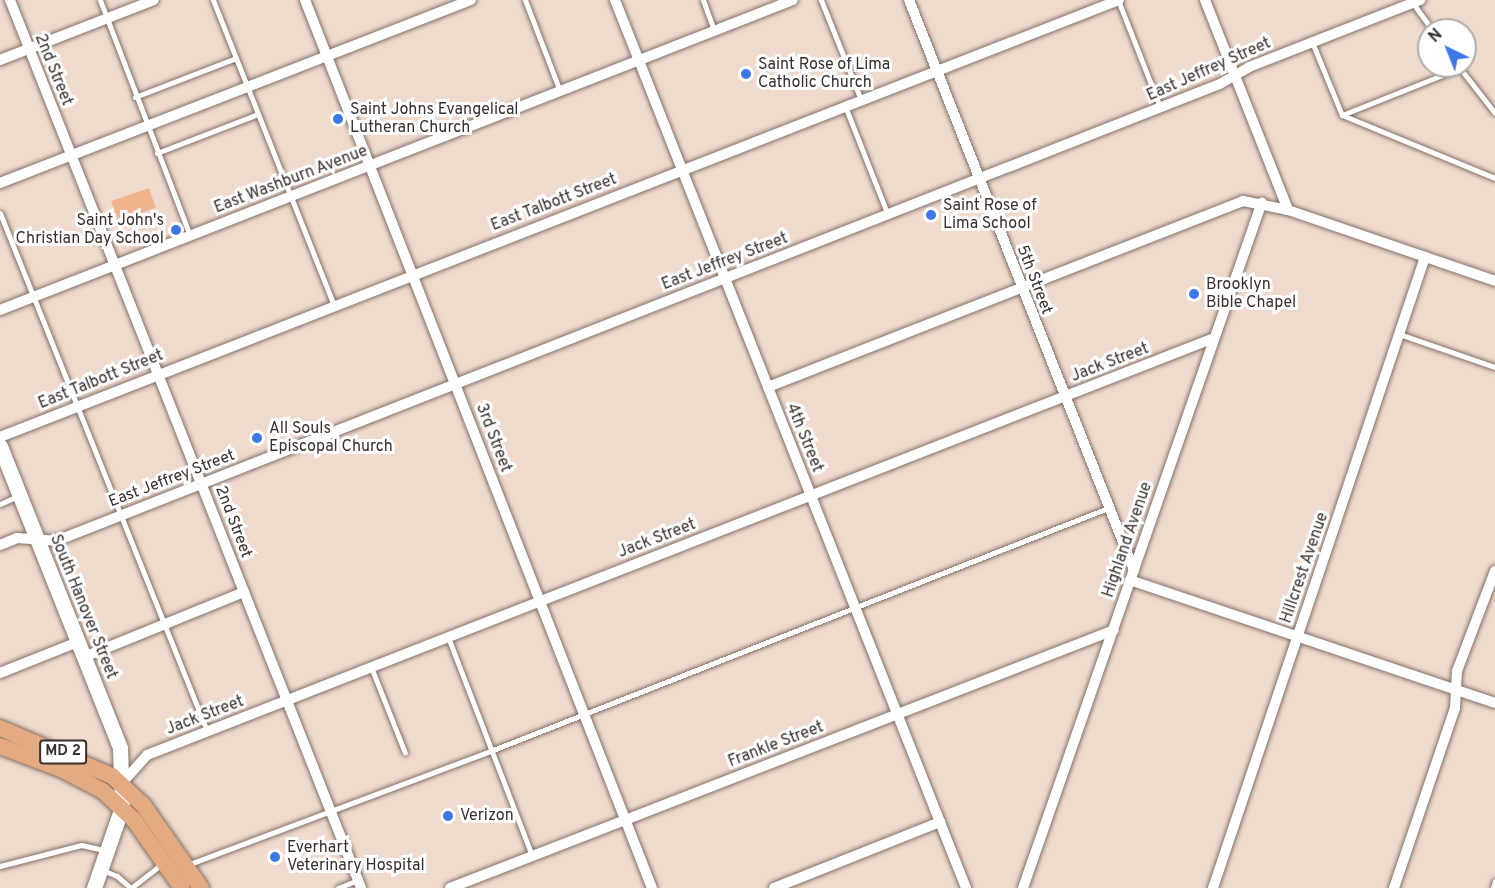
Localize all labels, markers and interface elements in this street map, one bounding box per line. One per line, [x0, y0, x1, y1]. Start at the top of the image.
north arrow [1417, 18, 1477, 78]
text: N [1425, 25, 1447, 48]
street label: 2nd Street [30, 31, 76, 109]
street label: East Jeffrey Street [1144, 34, 1274, 106]
place label: Saint Rose of Lima Catholic Church [758, 55, 890, 93]
marker: Saint Rose of Lima Catholic Church [739, 67, 753, 81]
place label: Saint Johns Evangelical Lutheran Church [350, 100, 519, 138]
marker: Saint Johns Evangelical Lutheran Church [331, 112, 345, 126]
street label: East Washburn Avenue [211, 142, 371, 218]
street label: East Talbott Street [488, 170, 620, 236]
place label: Saint Rose of Lima School [943, 196, 1036, 234]
marker: Saint Rose of Lima School [924, 208, 938, 222]
place label: Saint John's Christian Day School [16, 211, 164, 249]
marker: Saint John's Christian Day School [169, 223, 183, 237]
street label: East Jeffrey Street [659, 229, 791, 295]
street label: 5th Street [1012, 243, 1056, 317]
place label: Brooklyn Bible Chapel [1206, 275, 1296, 313]
marker: Brooklyn Bible Chapel [1187, 287, 1201, 301]
street label: Jack Street [1068, 339, 1152, 387]
street label: East Talbott Street [35, 346, 167, 414]
street label: 3rd Street [471, 401, 515, 475]
street label: 4th Street [782, 401, 826, 475]
place label: All Souls Episcopal Church [269, 419, 393, 457]
marker: All Souls Episcopal Church [250, 431, 264, 445]
street label: East Jeffrey Street [106, 446, 238, 512]
street label: Highland Avenue [1099, 479, 1157, 601]
street label: 2nd Street [210, 483, 256, 561]
street label: Hillcrest Avenue [1277, 510, 1333, 626]
street label: Jack Street [615, 515, 699, 563]
street label: South Hanover Street [45, 532, 121, 682]
street label: Jack Street [163, 692, 247, 740]
street label: Frankle Street [726, 718, 826, 772]
road number: MD 2 [39, 740, 87, 764]
place label: Verizon [460, 806, 514, 826]
marker: Verizon [441, 809, 455, 823]
place label: Everhart Veterinary Hospital [287, 838, 425, 876]
marker: Everhart Veterinary Hospital [268, 850, 282, 864]

